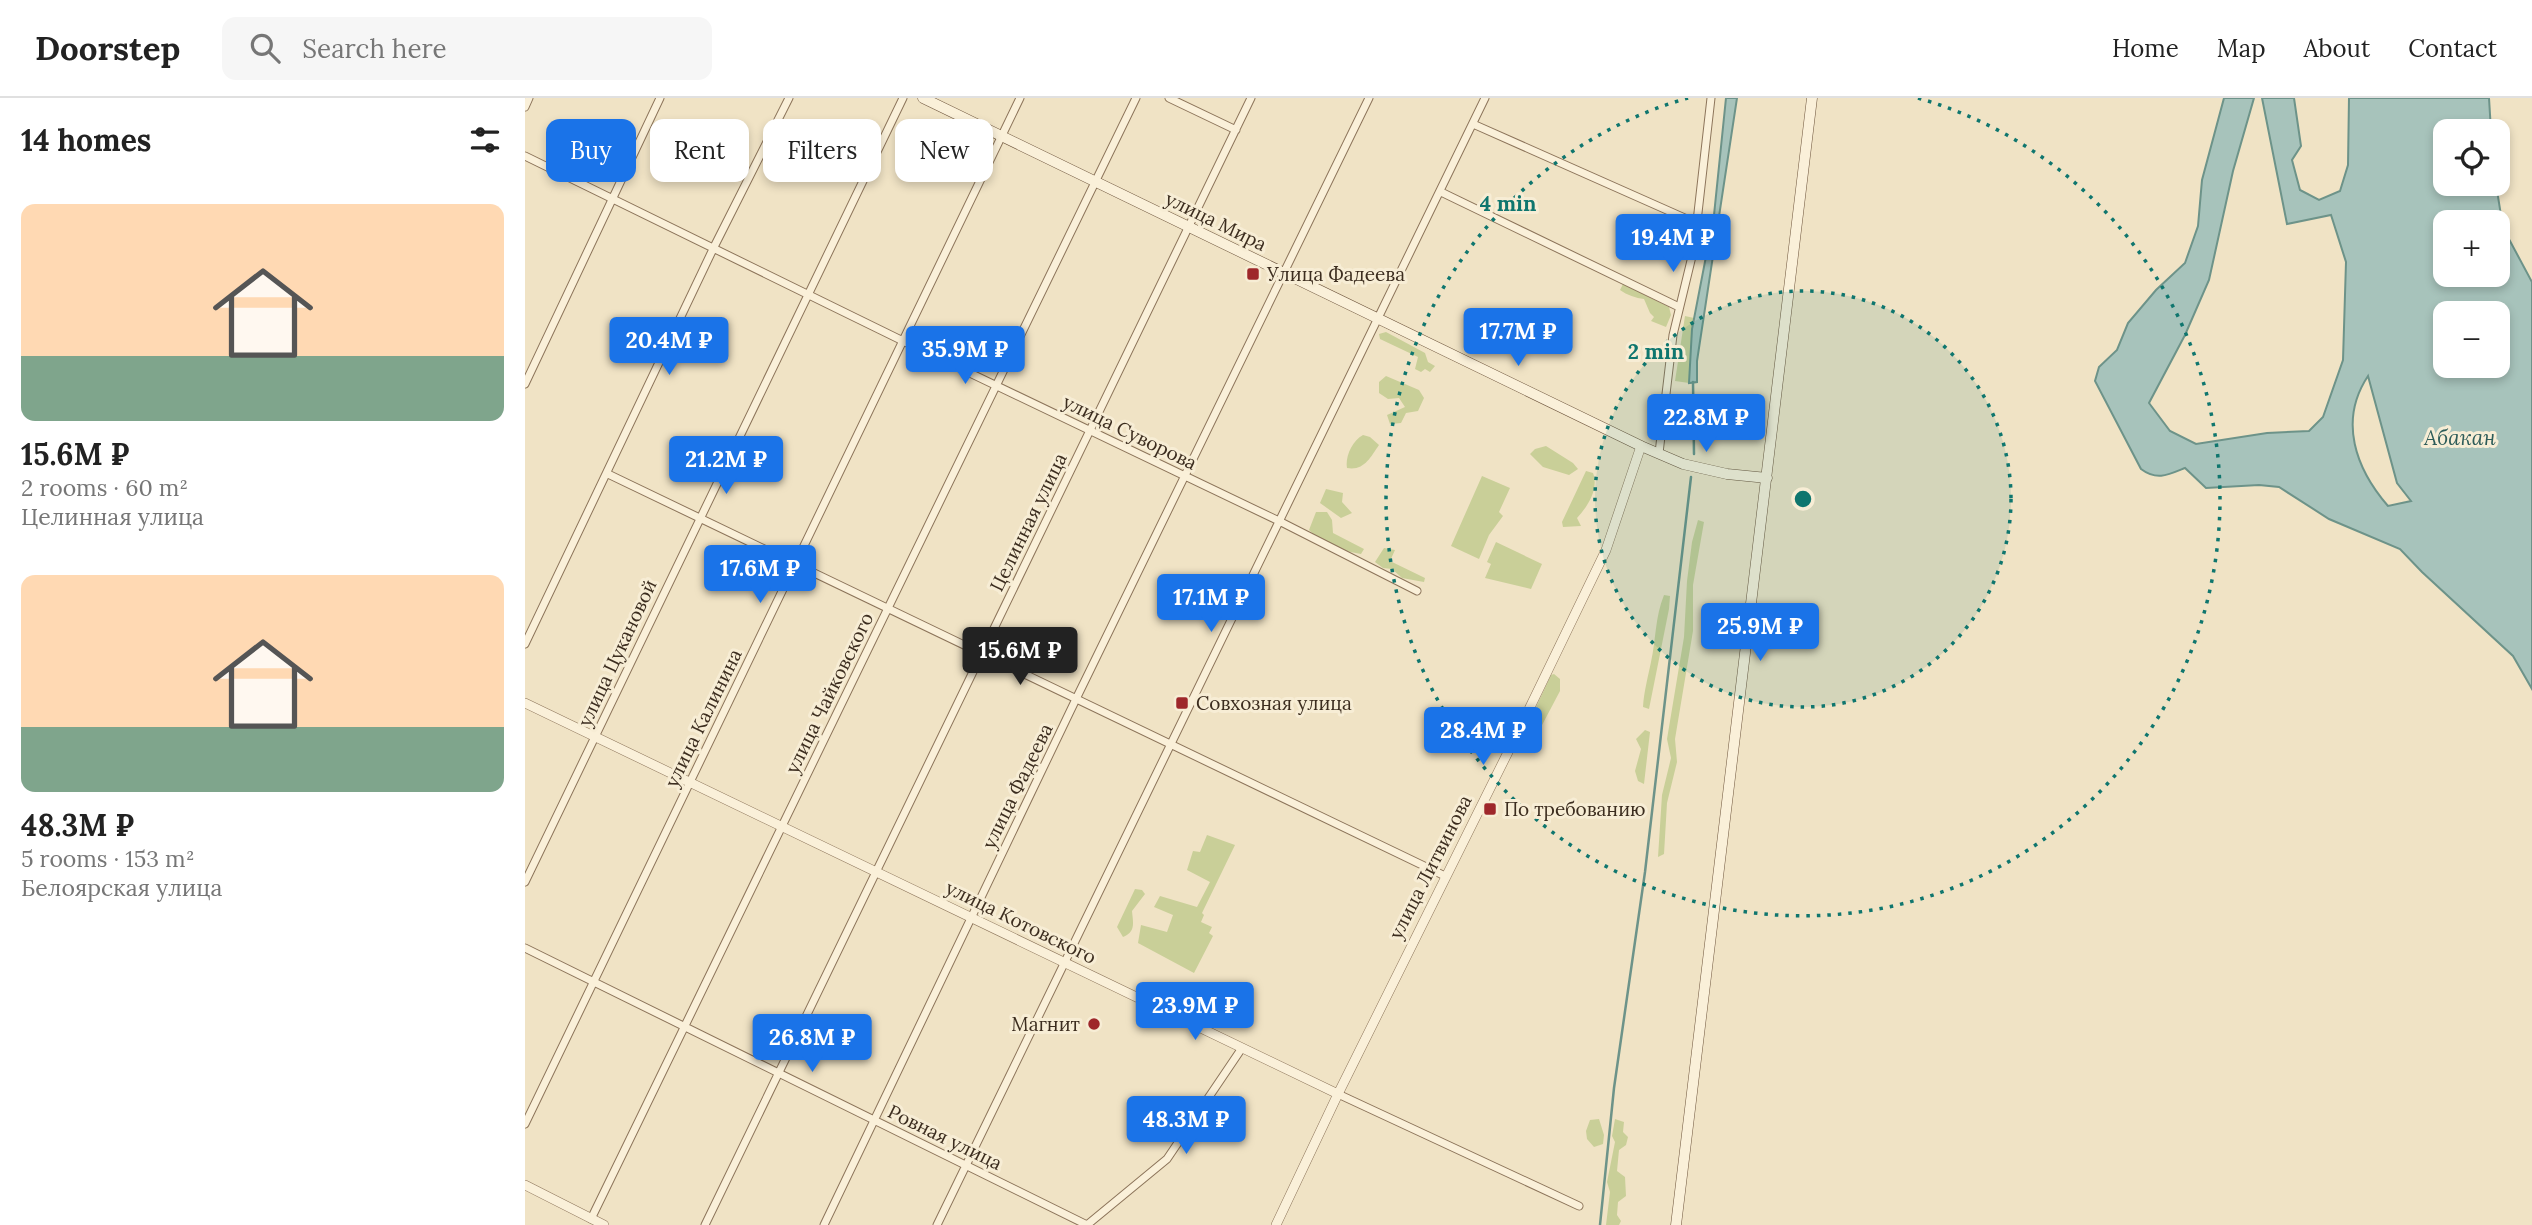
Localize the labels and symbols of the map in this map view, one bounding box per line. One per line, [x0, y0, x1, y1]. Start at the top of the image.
street label: улица Мира [1161, 186, 1271, 256]
text: 4 min [1480, 190, 1536, 217]
pin: 19.4M ₽ [1608, 214, 1738, 274]
place label: Улица Фадеева [1266, 262, 1405, 286]
marker: Улица Фадеева [1245, 266, 1261, 282]
pin: 17.7M ₽ [1453, 308, 1583, 368]
pin: 20.4M ₽ [604, 317, 734, 377]
pin: 35.9M ₽ [900, 327, 1030, 386]
text: 2 min [1628, 338, 1684, 365]
street label: улица Суворова [1059, 389, 1201, 475]
pin: 22.8M ₽ [1641, 394, 1771, 454]
water label: Абакан [2423, 424, 2496, 451]
pin: 21.2M ₽ [661, 436, 791, 496]
street label: Целинная улица [984, 449, 1072, 595]
centre of rings [1791, 487, 1815, 511]
pin: 17.6M ₽ [695, 546, 825, 605]
pin: 17.1M ₽ [1146, 574, 1276, 634]
street label: улица Цукановой [572, 575, 662, 730]
pin: 25.9M ₽ [1695, 603, 1825, 663]
street label: улица Чайковского [780, 608, 878, 778]
pin: 15.6M ₽ [955, 628, 1085, 687]
street label: улица Калинина [659, 645, 747, 791]
place label: Совхозная улица [1196, 691, 1352, 715]
marker: Совхозная улица [1174, 695, 1190, 711]
pin: 28.4M ₽ [1418, 708, 1548, 767]
street label: улица Фадеева [976, 719, 1058, 853]
street label: улица Литвинова [1383, 791, 1477, 943]
place label: По требованию [1504, 797, 1646, 821]
marker: По требованию [1482, 801, 1498, 817]
street label: улица Котовского [942, 875, 1100, 969]
pin: 23.9M ₽ [1130, 982, 1260, 1042]
place label: Магнит [1011, 1012, 1080, 1036]
pin: 26.8M ₽ [747, 1014, 877, 1074]
marker: Магнит [1086, 1016, 1102, 1032]
pin: 48.3M ₽ [1121, 1096, 1251, 1156]
street label: Ровная улица [884, 1099, 1006, 1175]

